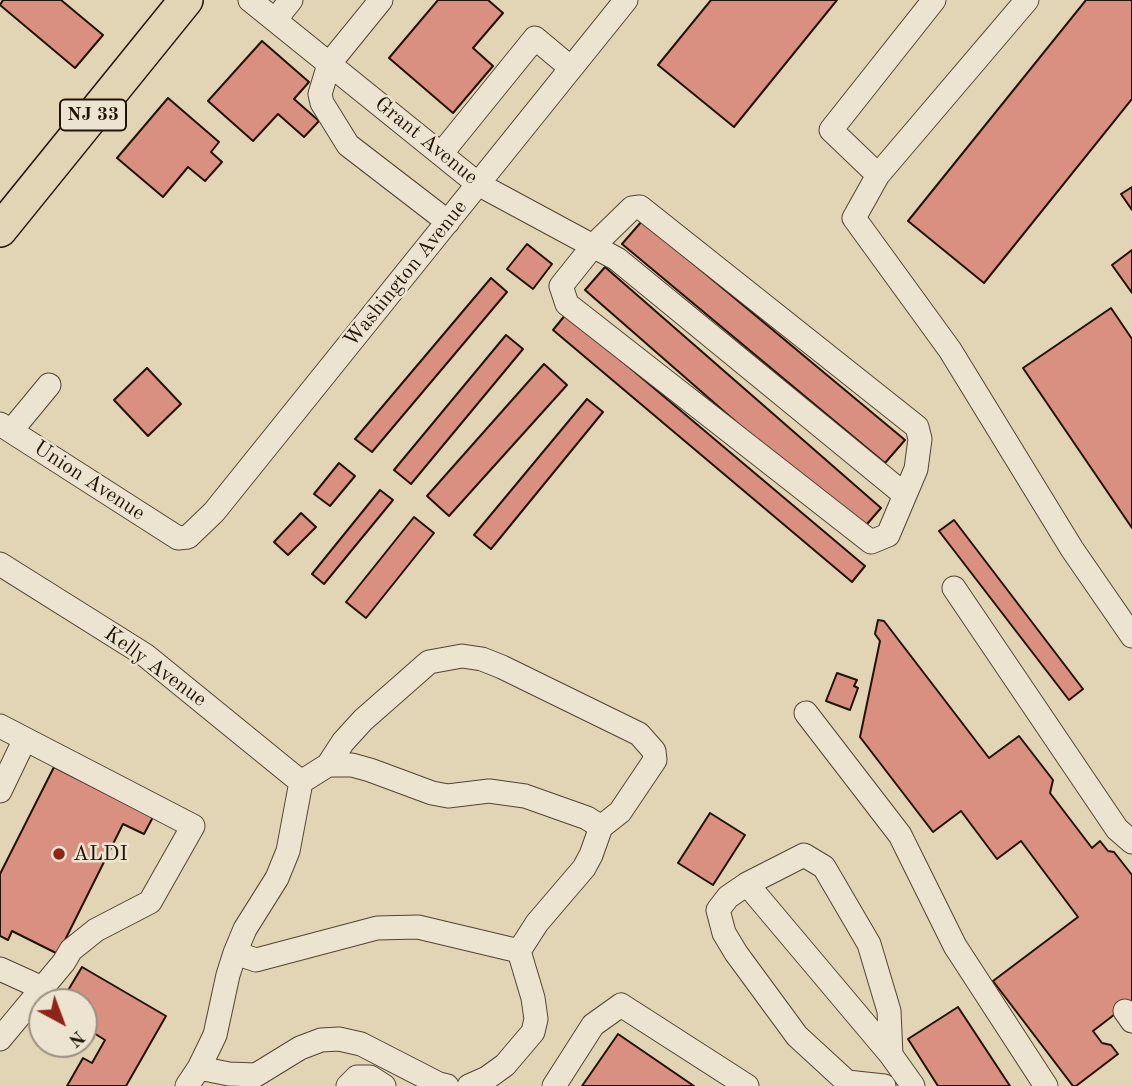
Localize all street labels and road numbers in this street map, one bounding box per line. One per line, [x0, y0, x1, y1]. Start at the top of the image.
street label: Grant Avenue [369, 92, 483, 190]
road number: NJ 33 [60, 99, 126, 130]
street label: Washington Avenue [339, 195, 473, 353]
street label: Union Avenue [29, 436, 149, 526]
street label: Kelly Avenue [99, 621, 211, 713]

